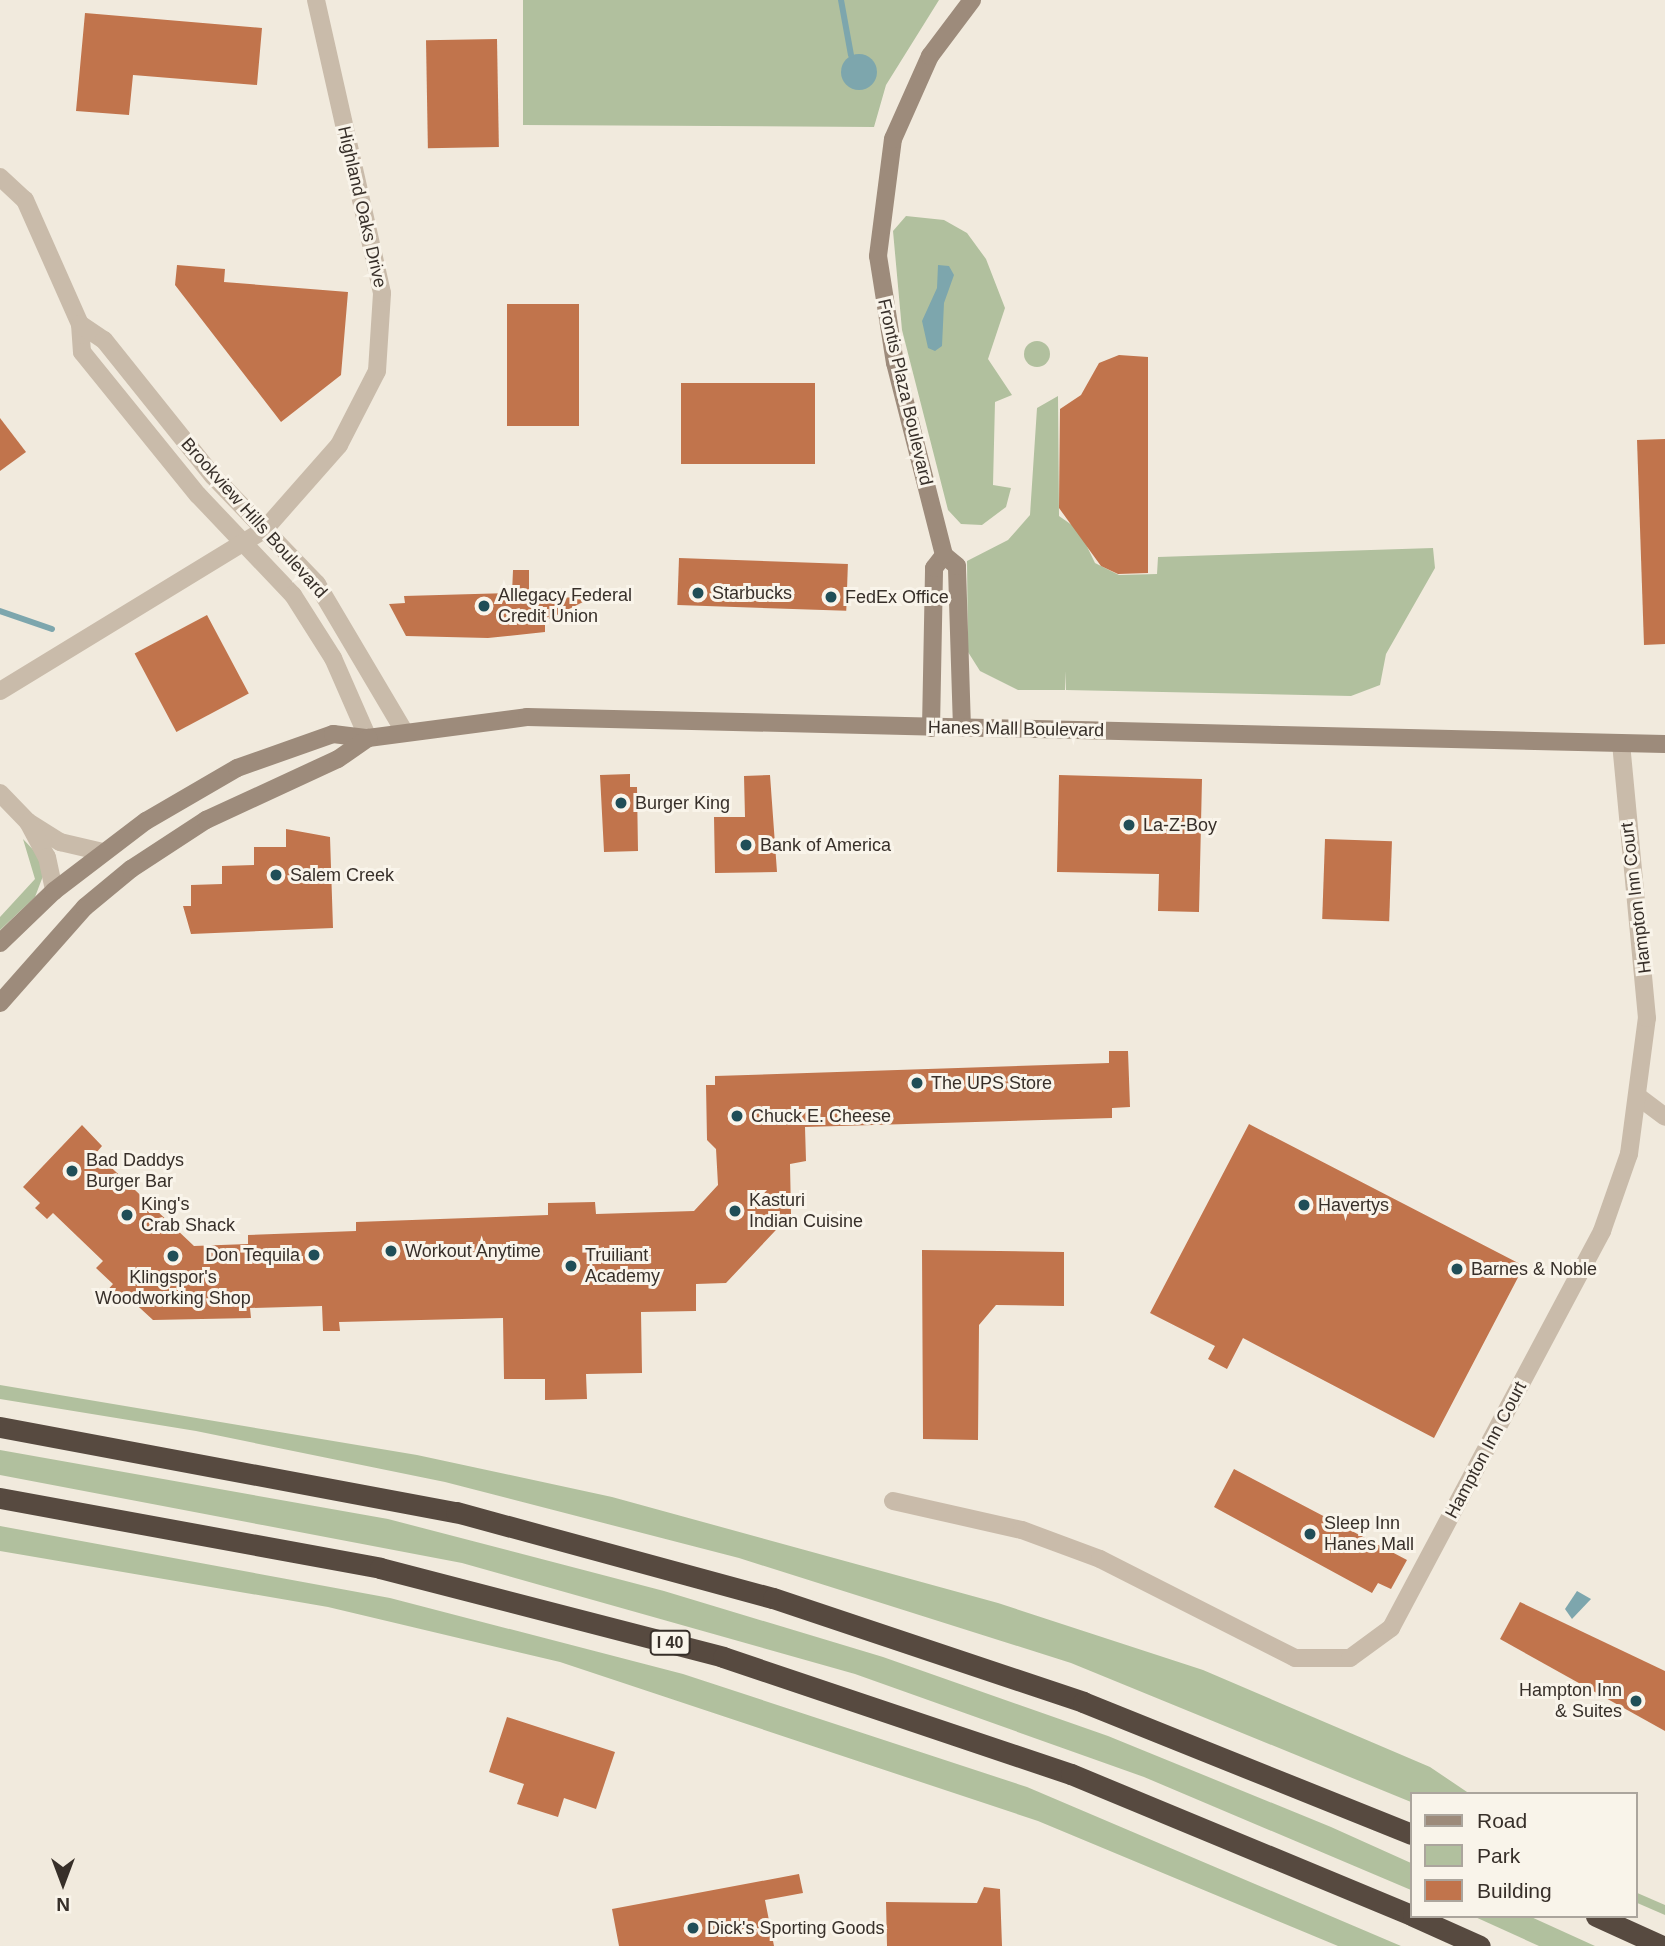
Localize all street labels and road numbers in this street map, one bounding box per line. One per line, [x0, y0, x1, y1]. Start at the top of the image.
street label: Highland Oaks Drive [333, 124, 391, 290]
street label: Frontis Plaza Boulevard [873, 296, 937, 488]
street label: Brookview Hills Boulevard [176, 433, 332, 603]
street label: Hanes Mall Boulevard [928, 717, 1104, 741]
street label: Hampton Inn Court [1616, 821, 1656, 975]
street label: Hampton Inn Court [1441, 1378, 1531, 1522]
road number: I 40 [649, 1630, 691, 1656]

